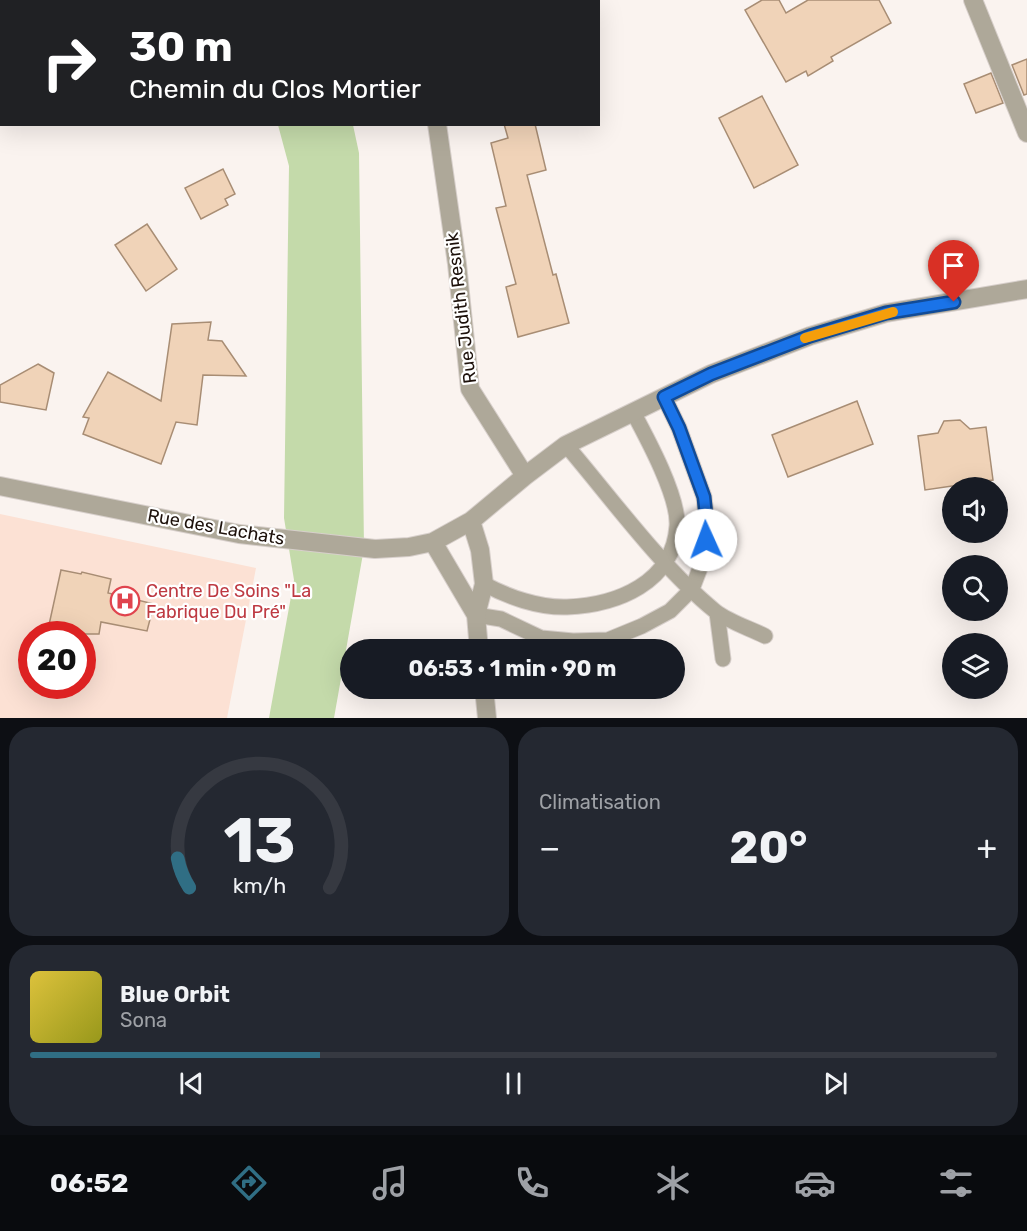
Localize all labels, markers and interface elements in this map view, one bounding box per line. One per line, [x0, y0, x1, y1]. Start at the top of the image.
text: 30 m [129, 22, 233, 72]
icon: right [30, 24, 108, 102]
text: Chemin du Clos Mortier [129, 73, 421, 105]
street label: Rue Judith Resnik [441, 230, 481, 385]
pin [928, 240, 979, 302]
icon: arrive [937, 249, 970, 282]
map controls [942, 477, 1008, 699]
button: sound [942, 477, 1008, 543]
street label: Rue des Lachats [146, 504, 286, 550]
position arrow [674, 508, 738, 572]
button: search [942, 555, 1008, 621]
place label: Centre De Soins "La Fabrique Du Pré" [146, 580, 311, 623]
hospital icon: Centre De Soins "La Fabrique Du Pré" [109, 585, 141, 617]
speed limit sign: 20 [18, 621, 96, 699]
button: layers [942, 633, 1008, 699]
text: 06:53 · 1 min · 90 m [409, 655, 616, 682]
text: Climatisation [539, 790, 661, 814]
text: 13 [223, 804, 295, 878]
text: 20° [729, 821, 808, 874]
text: − [539, 828, 560, 867]
text: + [976, 828, 997, 867]
text: km/h [232, 874, 286, 899]
text: Blue Orbit [120, 981, 230, 1008]
text: Sona [120, 1008, 167, 1032]
icon: previous [175, 1067, 208, 1100]
icon: pause [497, 1067, 530, 1100]
icon: next [819, 1067, 852, 1100]
icon: directions [228, 1162, 270, 1204]
icon: music [369, 1162, 411, 1204]
icon: phone [511, 1162, 553, 1204]
icon: climate [652, 1162, 694, 1204]
icon: car [794, 1162, 836, 1204]
icon: filters [935, 1162, 977, 1204]
text: 06:52 [50, 1167, 129, 1199]

